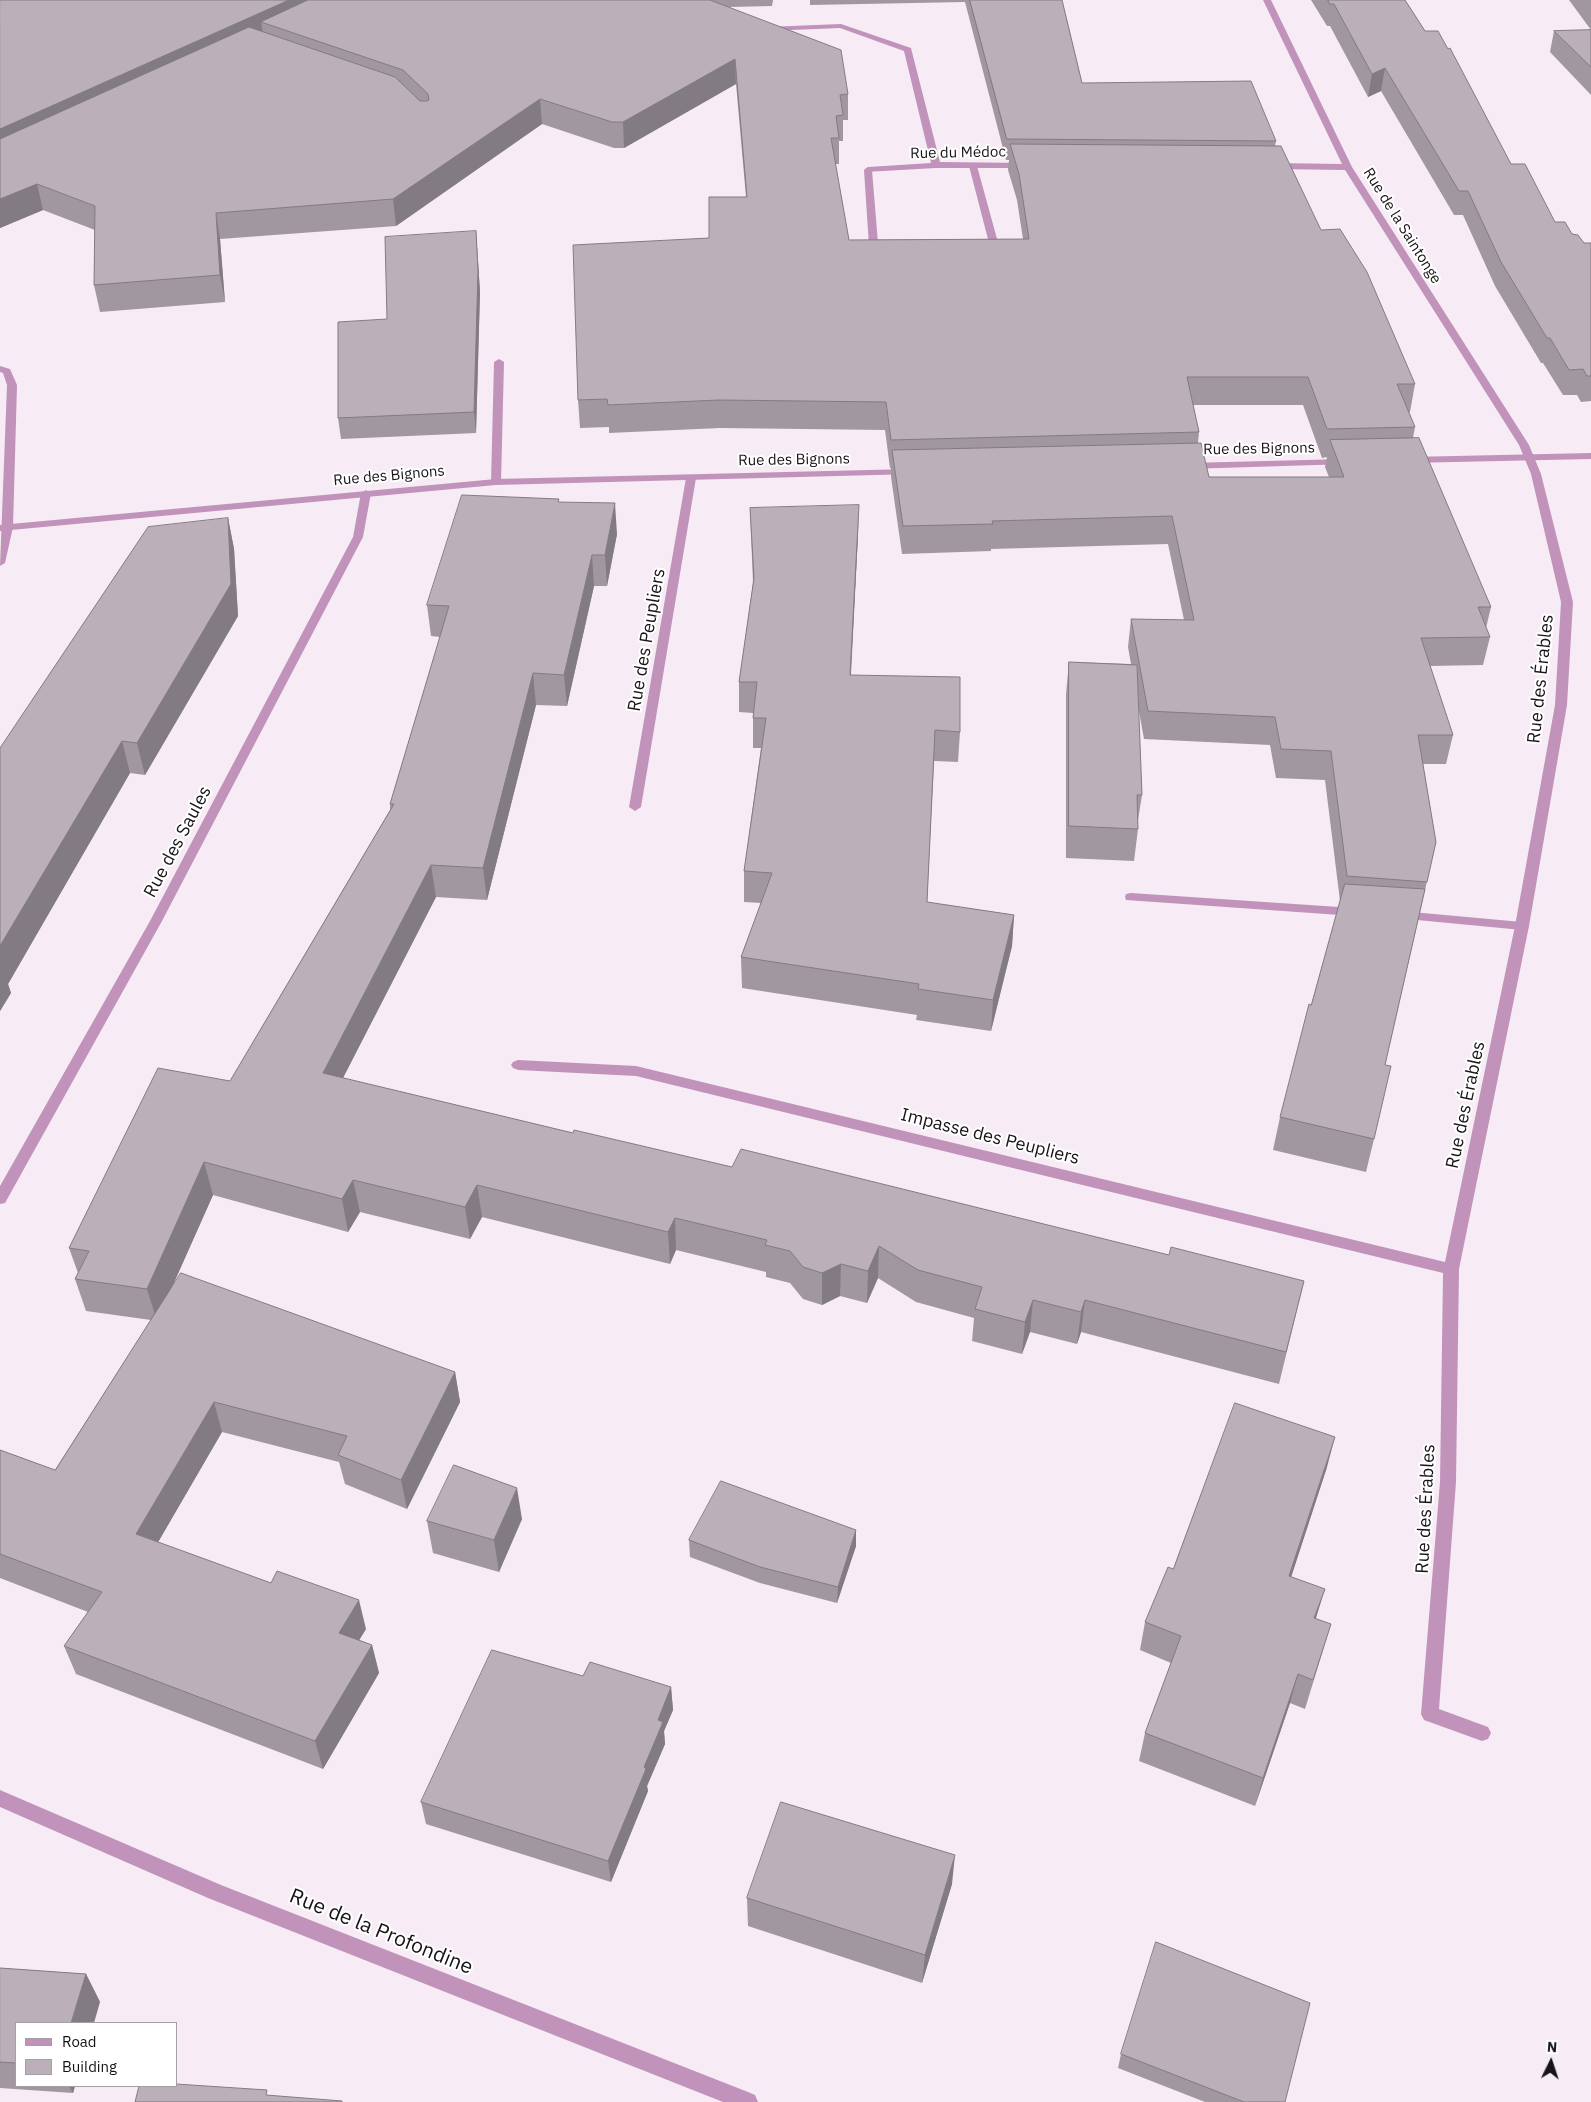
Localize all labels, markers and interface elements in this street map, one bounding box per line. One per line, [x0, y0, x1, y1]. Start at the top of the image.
street label: Rue du Médoc [910, 143, 1006, 163]
street label: Rue de la Saintonge [1359, 165, 1445, 287]
street label: Rue des Bignons [1203, 439, 1315, 459]
street label: Rue des Bignons [738, 450, 850, 470]
street label: Rue des Bignons [332, 462, 446, 490]
street label: Rue des Peupliers [624, 567, 670, 713]
street label: Rue des Érables [1523, 613, 1559, 745]
street label: Rue des Saules [140, 783, 216, 901]
street label: Rue des Érables [1442, 1039, 1490, 1171]
street label: Impasse des Peupliers [898, 1104, 1082, 1170]
street label: Rue des Érables [1412, 1444, 1440, 1574]
street label: Rue de la Profondine [286, 1884, 476, 1980]
legend [15, 2022, 178, 2087]
text: Road [62, 2032, 97, 2051]
north arrow [1526, 2037, 1576, 2087]
text: N [1546, 2038, 1558, 2056]
text: Building [62, 2057, 117, 2076]

